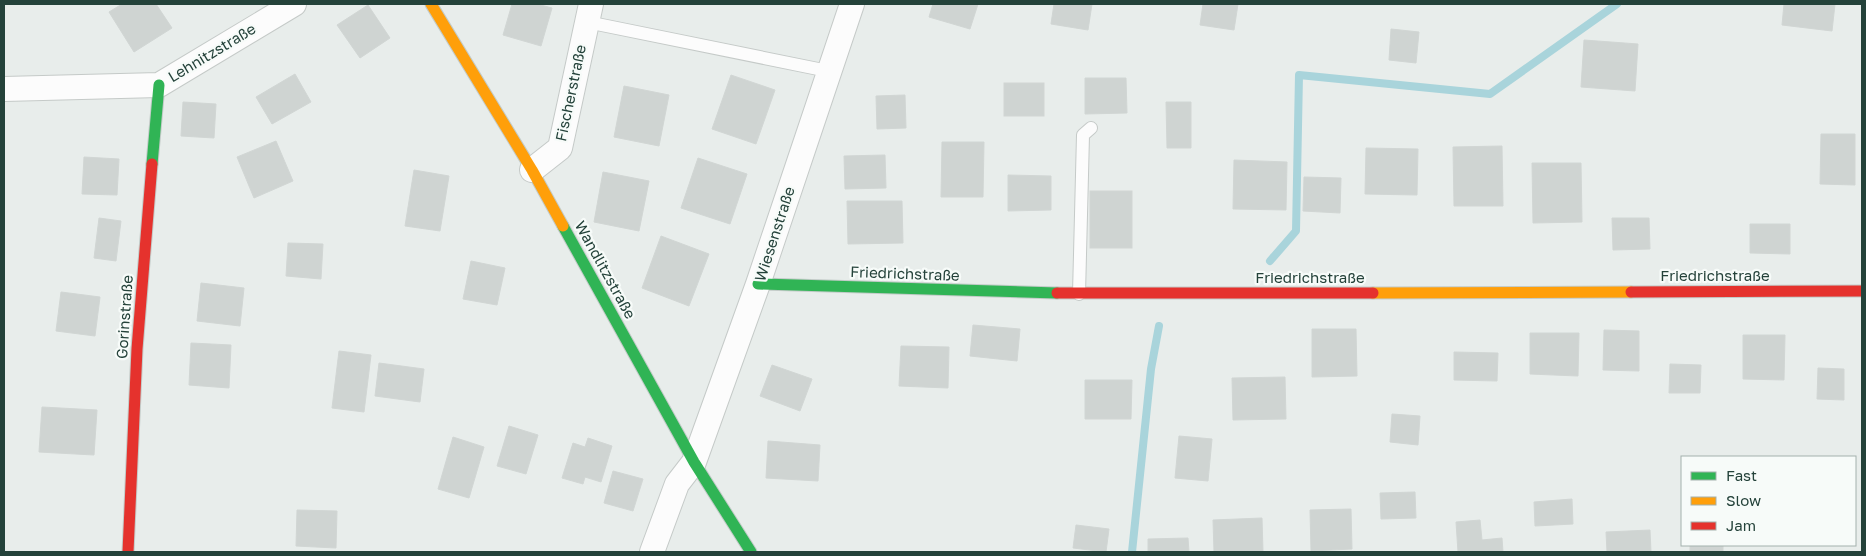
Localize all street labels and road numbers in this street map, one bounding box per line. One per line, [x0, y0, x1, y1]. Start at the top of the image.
street label: Lehnitzstraße [164, 19, 259, 85]
street label: Fischerstraße [551, 43, 589, 143]
street label: Wiesenstraße [750, 184, 798, 283]
street label: Wandlitzstraße [572, 217, 640, 322]
street label: Friedrichstraße [850, 262, 960, 284]
street label: Friedrichstraße [1660, 266, 1770, 284]
street label: Friedrichstraße [1255, 268, 1365, 286]
street label: Gorinstraße [112, 274, 136, 360]

